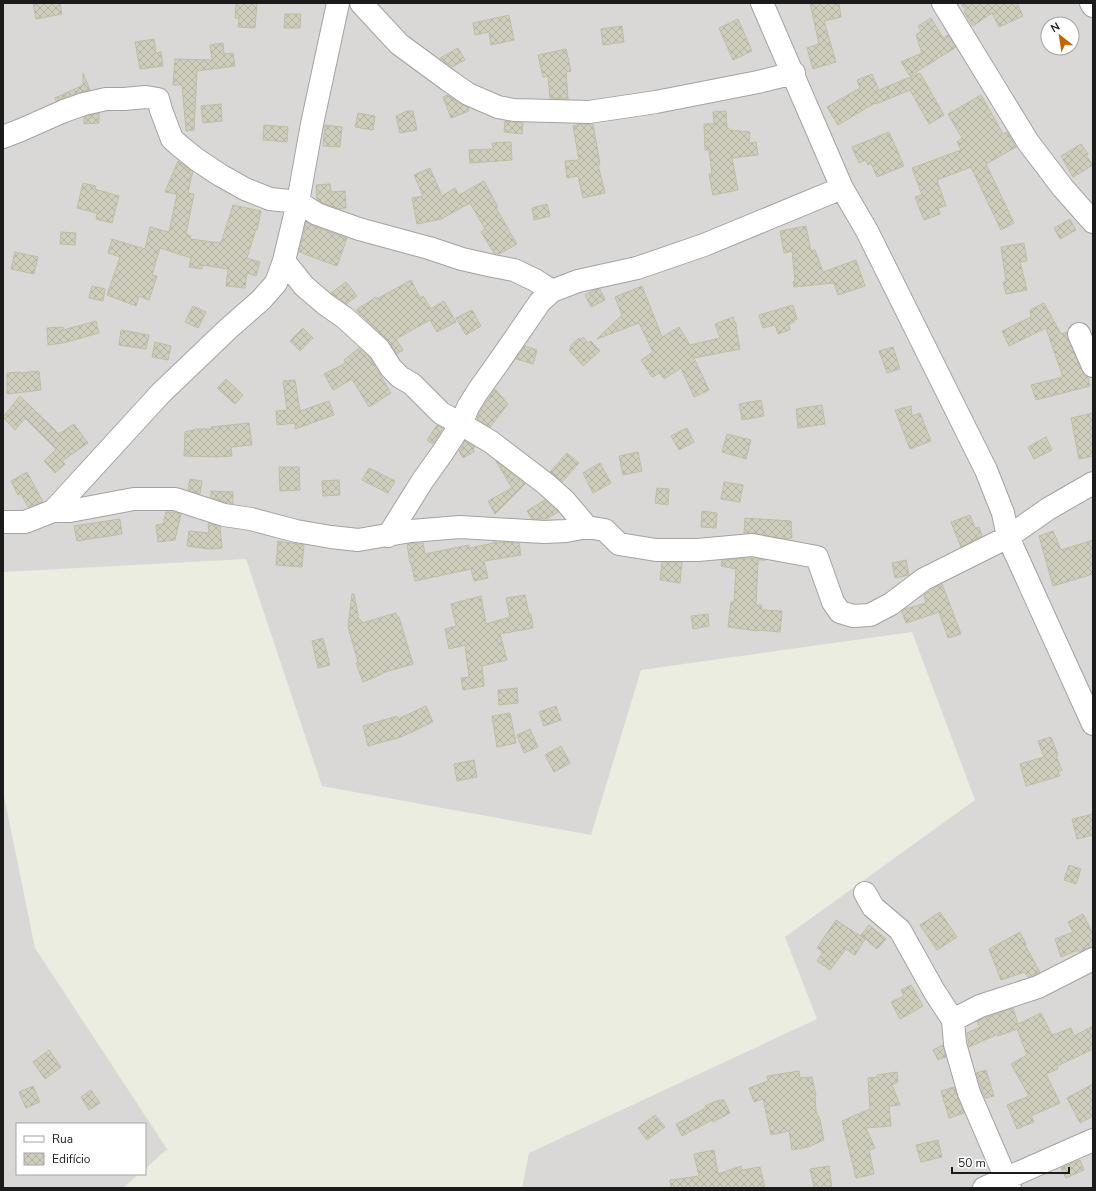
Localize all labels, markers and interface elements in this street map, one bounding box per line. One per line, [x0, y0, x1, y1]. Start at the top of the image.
north arrow [1040, 16, 1080, 56]
text: N [1048, 19, 1063, 36]
legend [16, 1123, 146, 1175]
text: Rua [52, 1131, 73, 1147]
scale bar [952, 1149, 1069, 1175]
text: Edifício [52, 1151, 91, 1167]
text: 50 m [958, 1155, 986, 1171]

